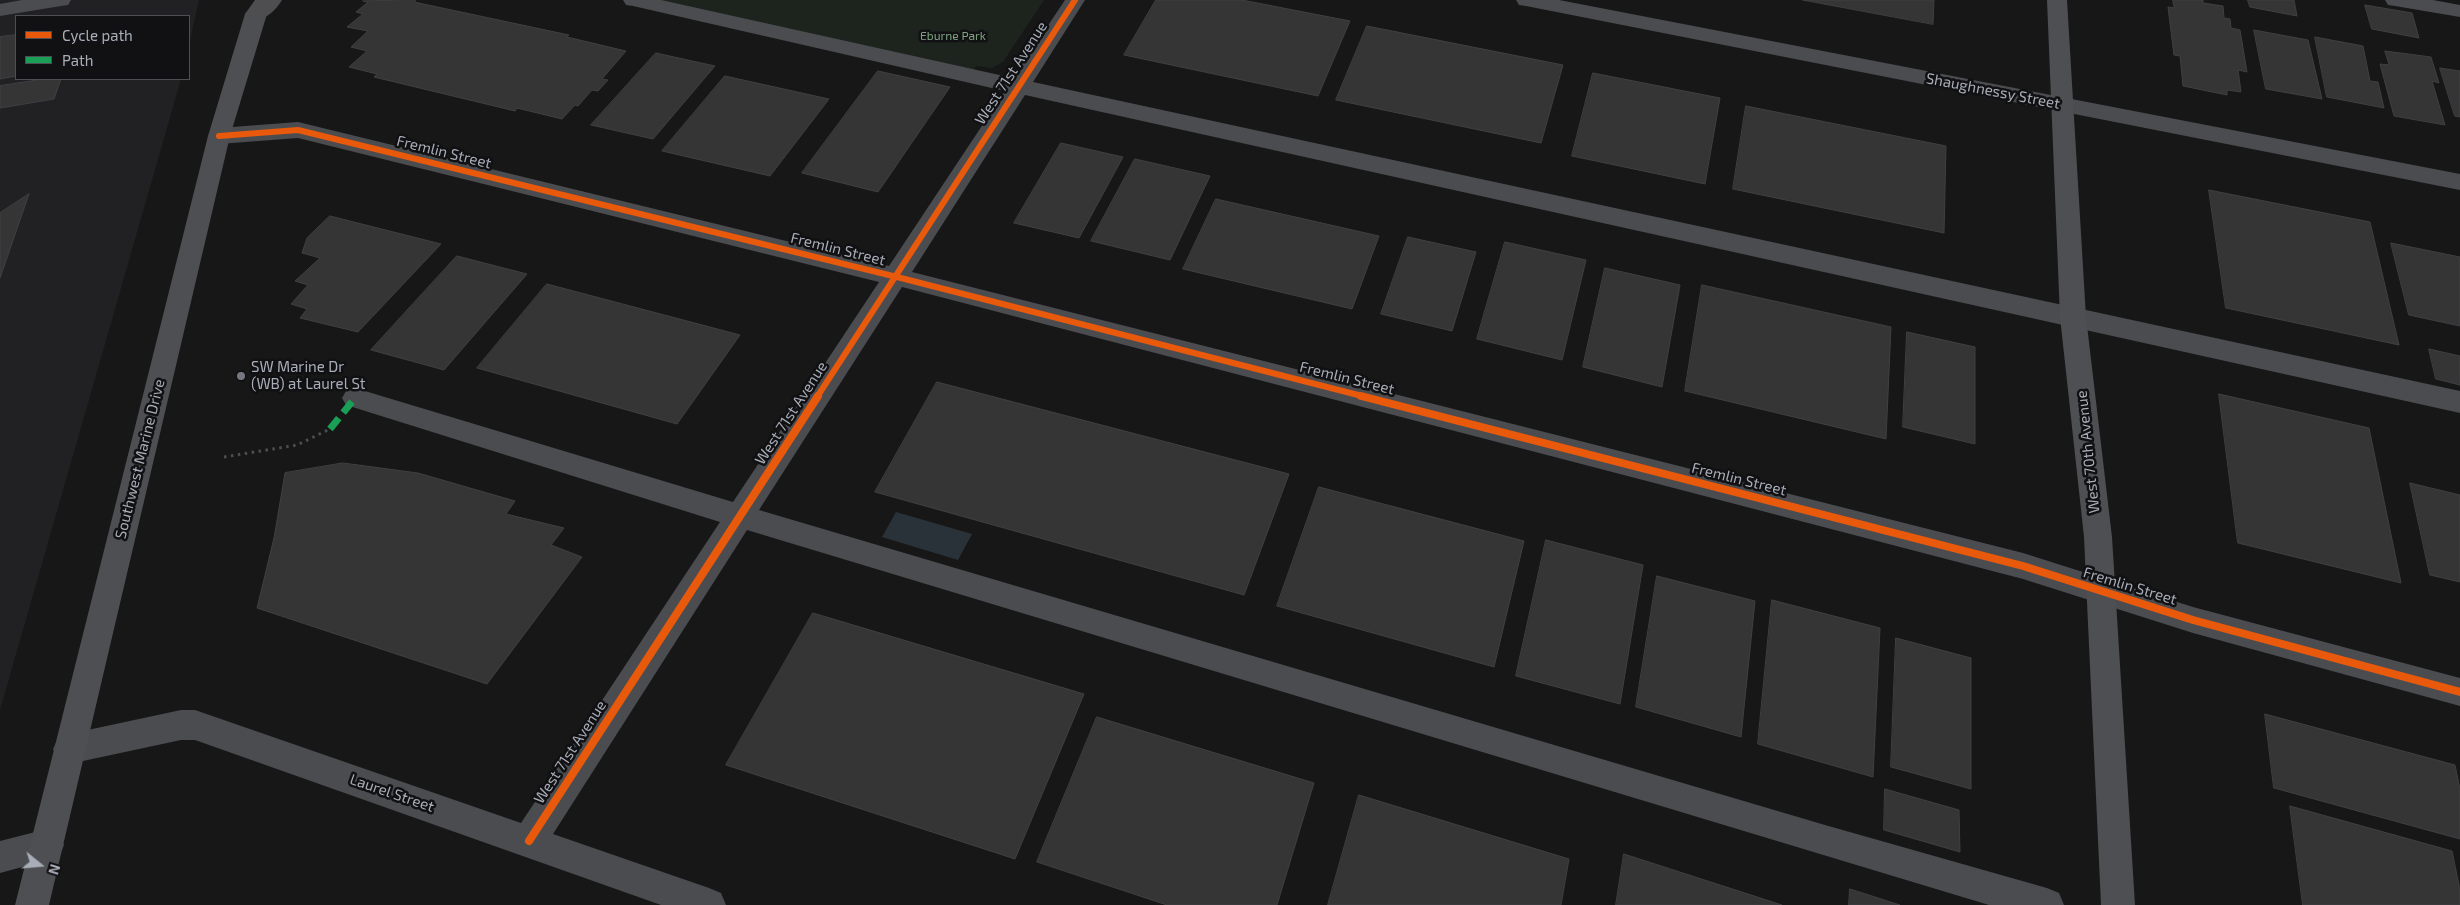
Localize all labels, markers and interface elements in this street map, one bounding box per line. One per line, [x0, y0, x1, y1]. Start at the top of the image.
legend [15, 15, 190, 80]
street label: West 71st Avenue [971, 18, 1051, 128]
text: Cycle path [62, 26, 133, 44]
park label: Eburne Park [920, 29, 986, 43]
text: Path [62, 51, 93, 69]
street label: Shaughnessy Street [1925, 69, 2061, 113]
street label: Fremlin Street [395, 132, 493, 172]
street label: Fremlin Street [789, 229, 887, 269]
place label: SW Marine Dr (WB) at Laurel St [251, 358, 366, 393]
street label: West 71st Avenue [751, 358, 831, 468]
street label: Fremlin Street [1298, 358, 1396, 398]
marker: SW Marine Dr (WB) at Laurel St [235, 370, 247, 382]
street label: Southwest Marine Drive [111, 377, 169, 541]
street label: West 70th Avenue [2073, 390, 2103, 514]
street label: Fremlin Street [1690, 459, 1788, 499]
street label: Fremlin Street [2081, 563, 2179, 609]
street label: West 71st Avenue [530, 697, 610, 807]
street label: Laurel Street [348, 770, 436, 816]
north arrow [15, 840, 65, 890]
text: N [45, 862, 64, 877]

